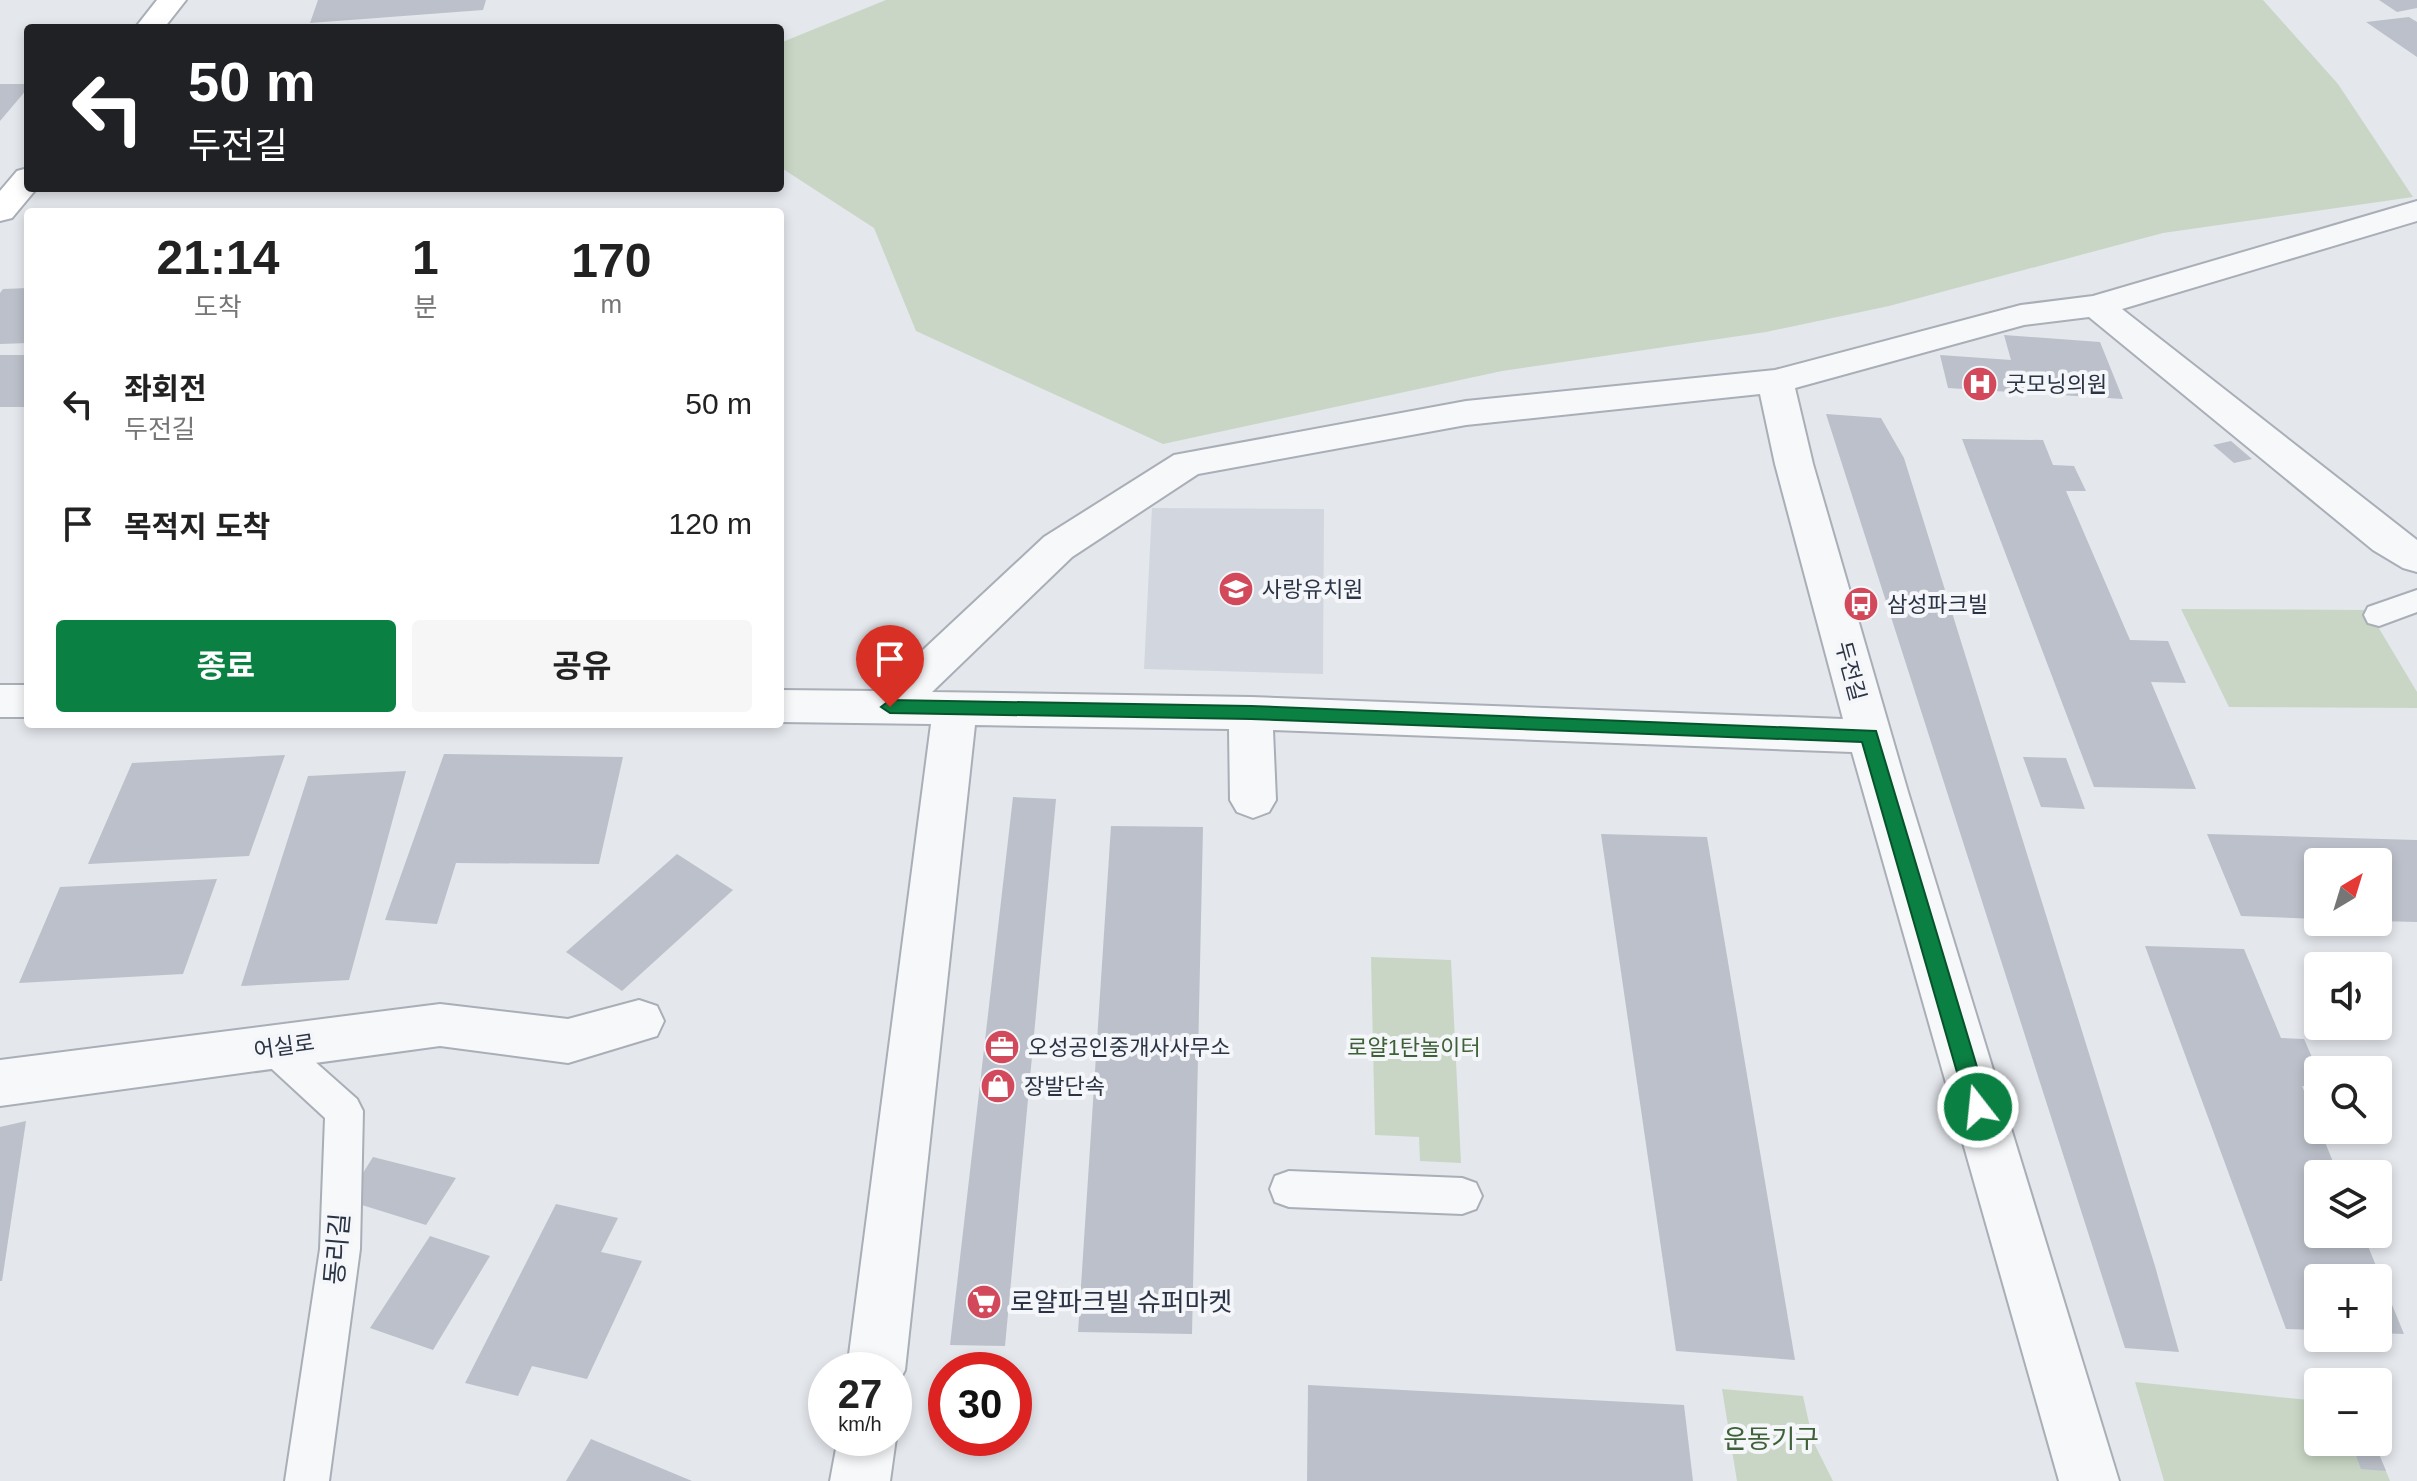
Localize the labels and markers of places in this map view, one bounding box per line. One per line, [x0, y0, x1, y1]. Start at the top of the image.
hospital icon: 굿모닝의원 [1961, 365, 1999, 403]
place label: 굿모닝의원 [2006, 372, 2107, 397]
school or university icon: 사랑유치원 [1217, 570, 1255, 608]
place label: 사랑유치원 [1262, 577, 1363, 602]
bus stop icon: 삼성파크빌 [1842, 585, 1880, 623]
place label: 삼성파크빌 [1887, 592, 1988, 617]
pin [856, 625, 924, 707]
office icon: 오성공인중개사사무소 [983, 1028, 1021, 1066]
place label: 오성공인중개사사무소 [1028, 1035, 1230, 1060]
shop icon: 장발단속 [979, 1067, 1017, 1105]
place label: 장발단속 [1024, 1074, 1105, 1099]
supermarket icon: 로얄파크빌 슈퍼마켓 [965, 1283, 1003, 1321]
place label: 로얄파크빌 슈퍼마켓 [1010, 1287, 1233, 1317]

